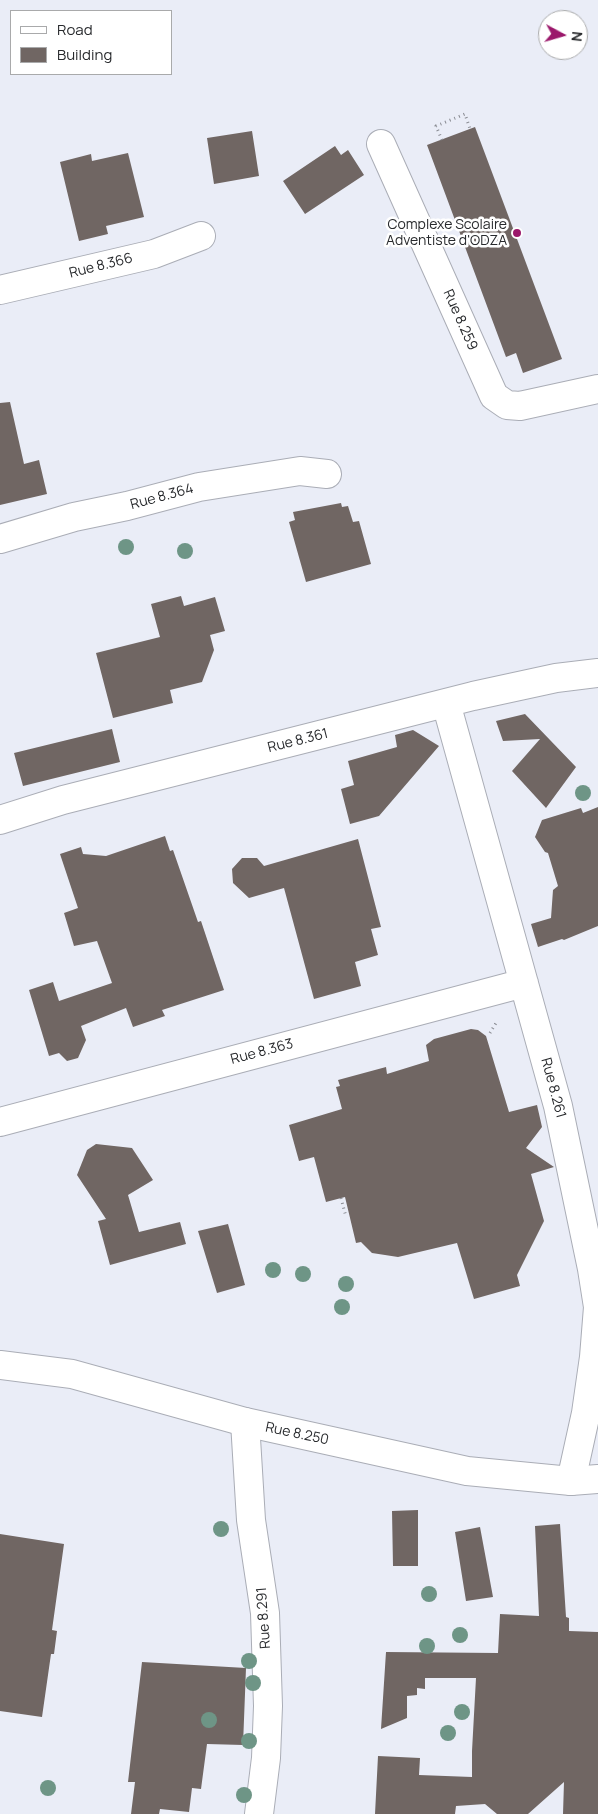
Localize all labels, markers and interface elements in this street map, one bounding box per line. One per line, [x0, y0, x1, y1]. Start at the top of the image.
legend [10, 10, 172, 75]
north arrow [538, 10, 588, 60]
text: Road [57, 19, 93, 40]
text: N [567, 31, 587, 43]
text: Building [57, 44, 112, 65]
place label: Complexe Scolaire Adventiste d'ODZA [386, 217, 507, 250]
marker: Complexe Scolaire Adventiste d'ODZA [511, 227, 523, 239]
street label: Rue 8.366 [67, 250, 135, 282]
street label: Rue 8.259 [439, 287, 481, 353]
street label: Rue 8.364 [129, 481, 195, 513]
street label: Rue 8.361 [266, 725, 330, 757]
street label: Rue 8.363 [229, 1036, 295, 1068]
street label: Rue 8.261 [537, 1056, 569, 1120]
street label: Rue 8.250 [264, 1419, 330, 1449]
street label: Rue 8.291 [253, 1587, 275, 1649]

